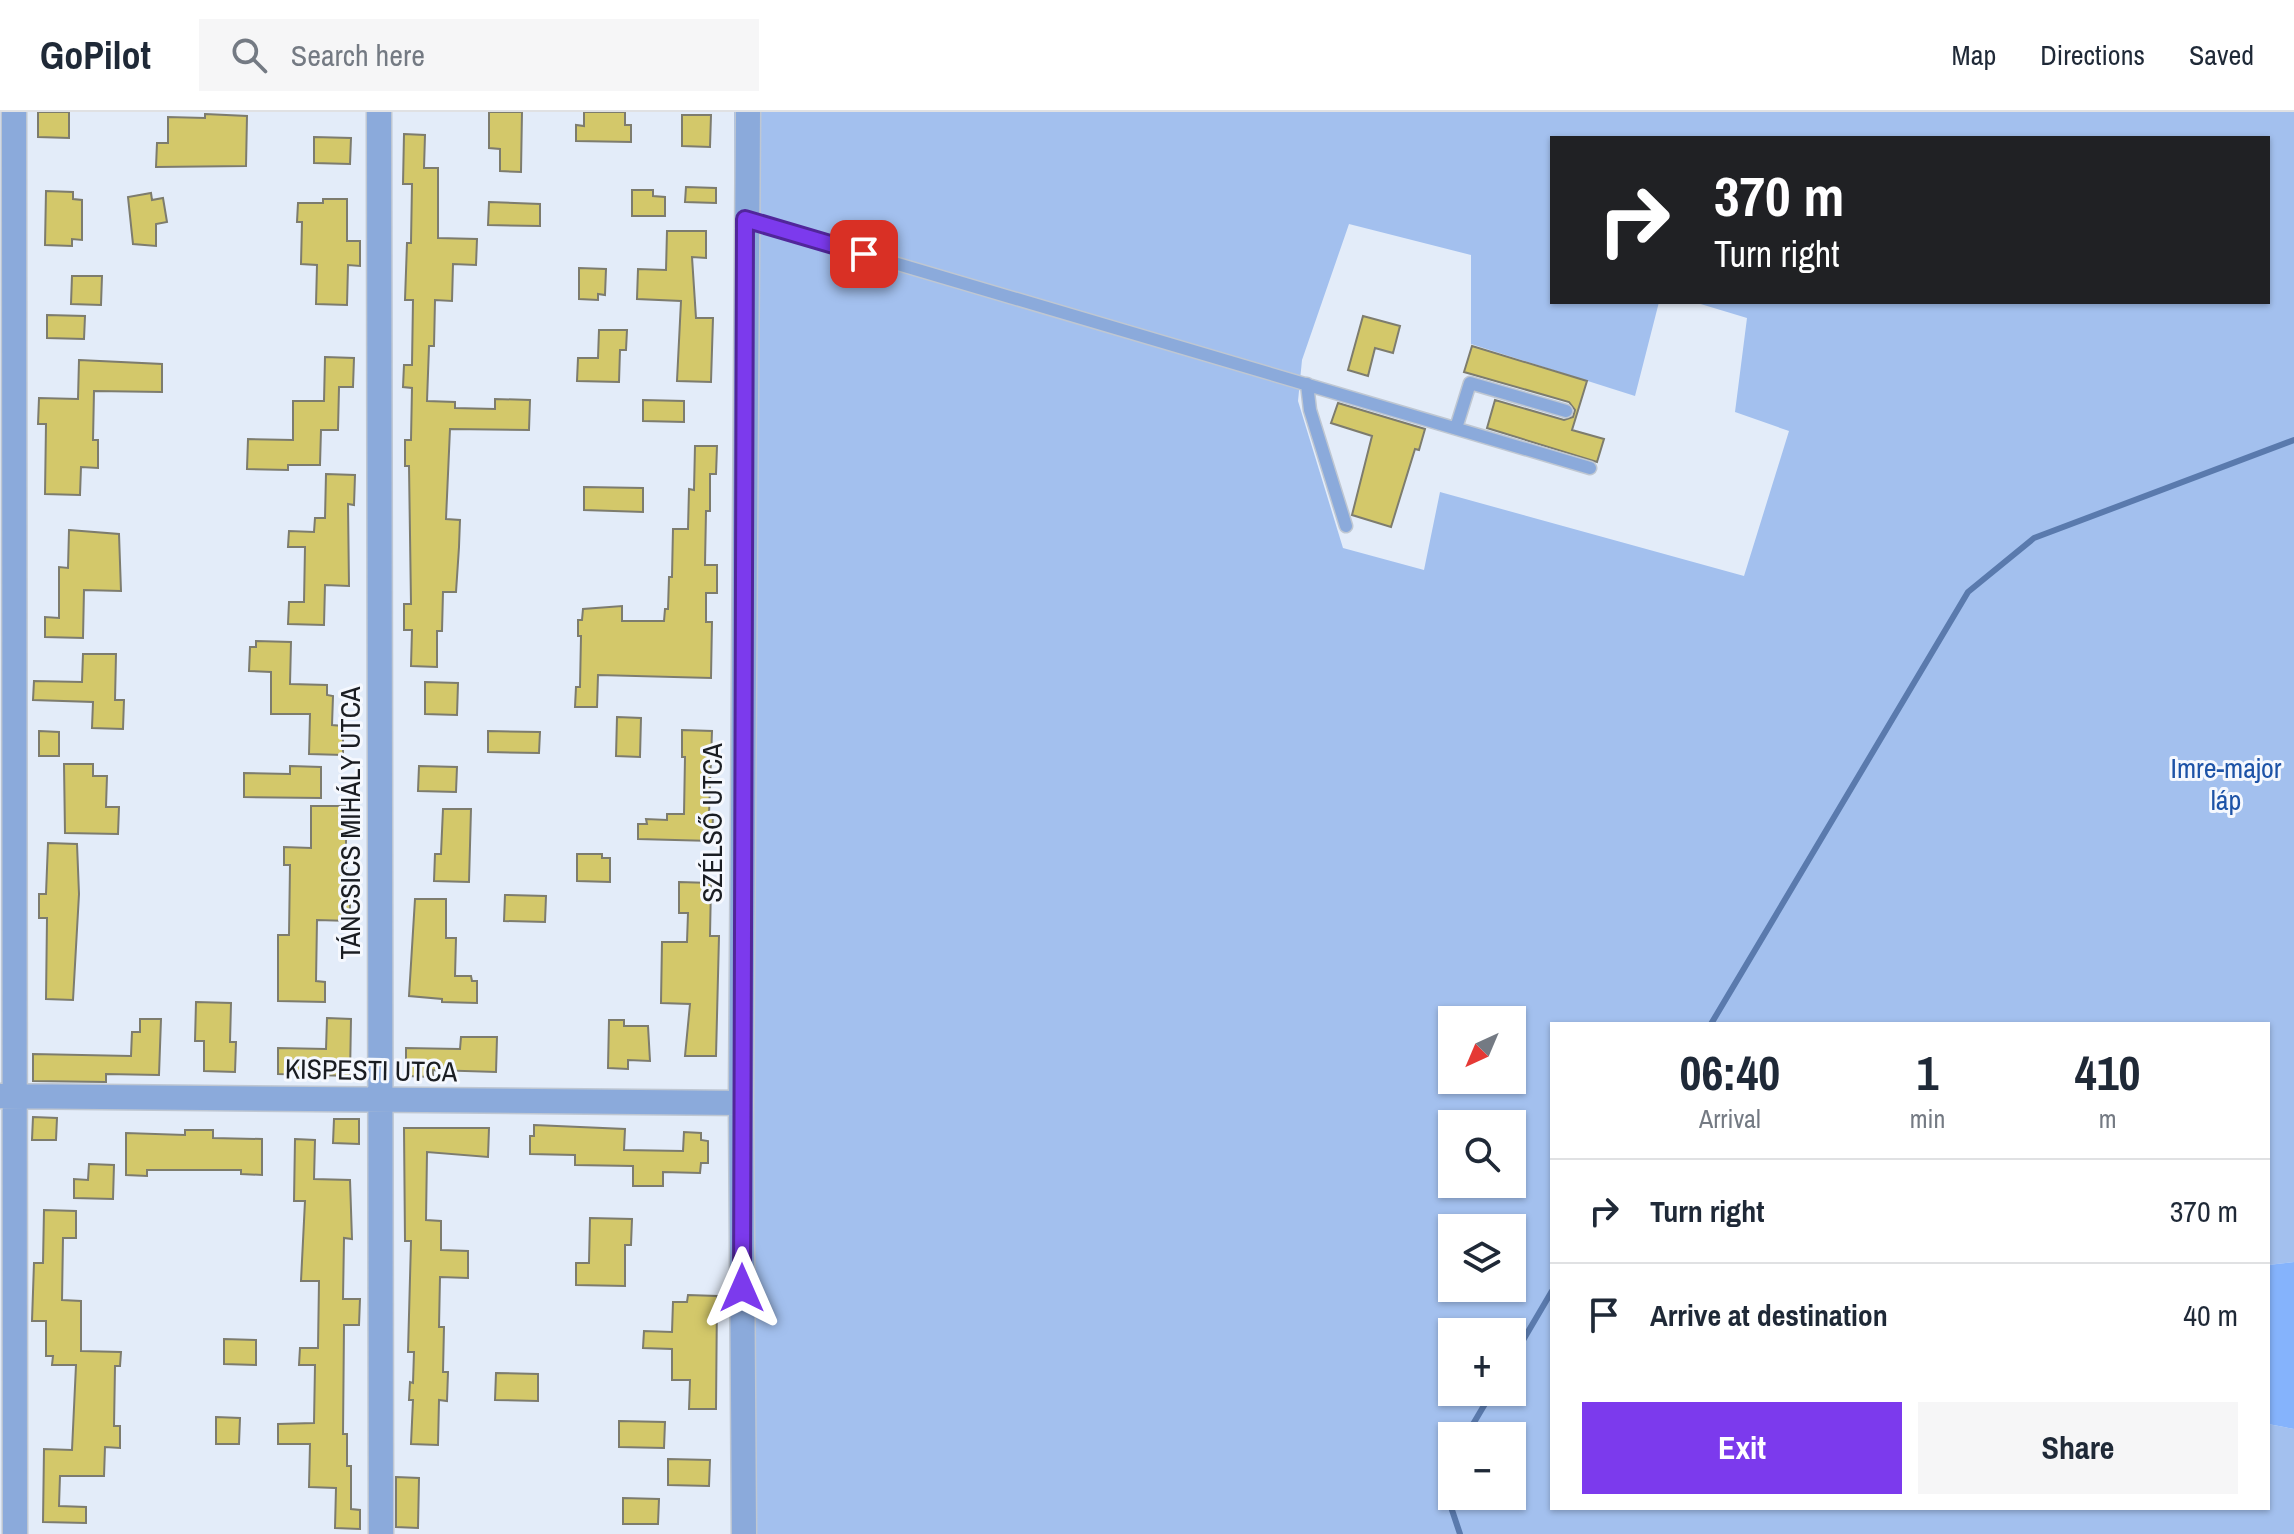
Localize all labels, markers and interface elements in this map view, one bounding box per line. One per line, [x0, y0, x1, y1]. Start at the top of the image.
search box [199, 19, 759, 91]
text: GoPilot [40, 30, 151, 81]
icon: search [227, 33, 271, 77]
text: Search here [291, 35, 425, 75]
text: Map [1952, 36, 1996, 74]
text: Directions [2040, 36, 2145, 74]
text: Saved [2189, 36, 2254, 74]
text: 370 m [1714, 158, 1844, 233]
icon: right [1582, 168, 1686, 272]
pin [830, 220, 898, 288]
text: Turn right [1714, 230, 1839, 278]
icon: arrive [842, 232, 886, 276]
street label: TÁNCSICS MIHÁLY UTCA [331, 686, 369, 960]
street label: SZÉLSŐ UTCA [693, 743, 731, 903]
park label: Imre-major láp [2171, 749, 2282, 819]
north arrow [1438, 1006, 1526, 1094]
map controls [1438, 1006, 1526, 1510]
text: 06:40 [1680, 1040, 1780, 1105]
text: 1 [1917, 1040, 1938, 1105]
text: 410 [2075, 1040, 2140, 1105]
street label: KISPESTI UTCA [285, 1049, 458, 1091]
text: Arrival [1699, 1101, 1761, 1136]
text: min [1910, 1101, 1945, 1136]
text: m [2099, 1101, 2117, 1136]
button: search [1438, 1110, 1526, 1198]
icon: right [1582, 1189, 1626, 1233]
text: Turn right [1650, 1191, 1764, 1231]
text: 370 m [2170, 1191, 2238, 1231]
button: layers [1438, 1214, 1526, 1302]
position arrow [700, 1246, 784, 1330]
icon: arrive [1582, 1293, 1626, 1337]
text: Arrive at destination [1650, 1295, 1888, 1335]
text: 40 m [2183, 1295, 2238, 1335]
button: + [1438, 1318, 1526, 1406]
button: Exit [1582, 1402, 1902, 1494]
button: Share [1918, 1402, 2238, 1494]
button: − [1438, 1422, 1526, 1510]

